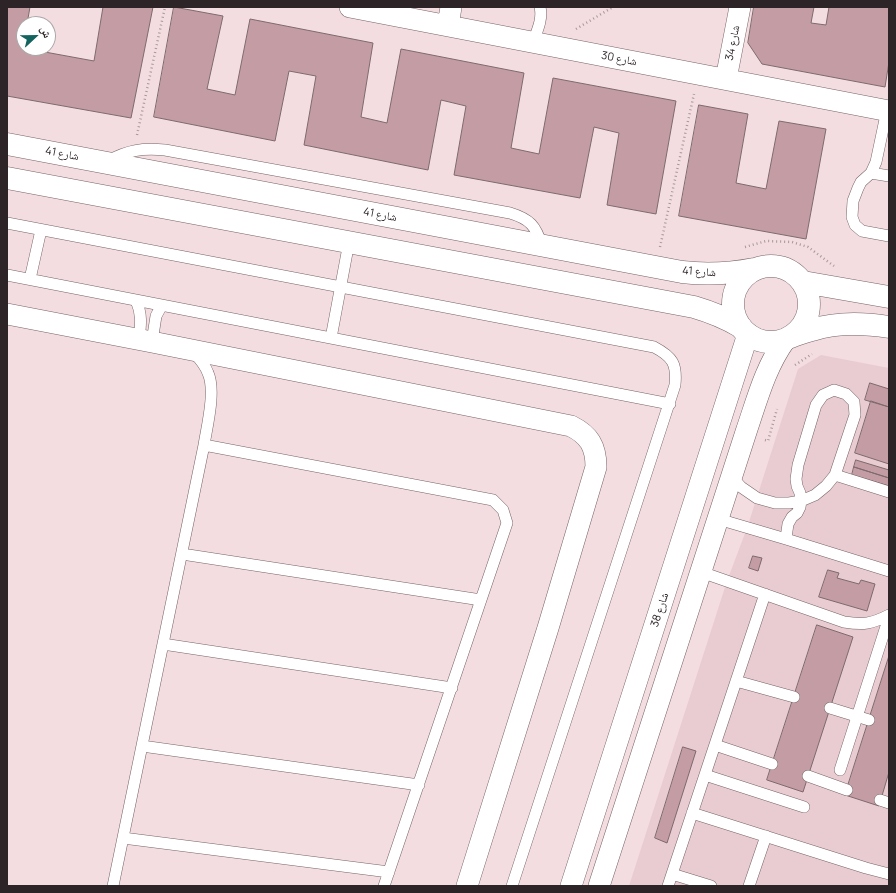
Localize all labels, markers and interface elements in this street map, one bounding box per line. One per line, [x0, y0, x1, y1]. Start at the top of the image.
north arrow [16, 16, 56, 56]
text: ش [38, 23, 56, 40]
street label: شارع 34 [723, 24, 743, 62]
street label: شارع 30 [600, 49, 638, 69]
street label: شارع 41 [44, 144, 80, 164]
street label: شارع 41 [362, 205, 398, 225]
street label: شارع 41 [682, 264, 716, 280]
street label: شارع 38 [648, 591, 672, 629]

